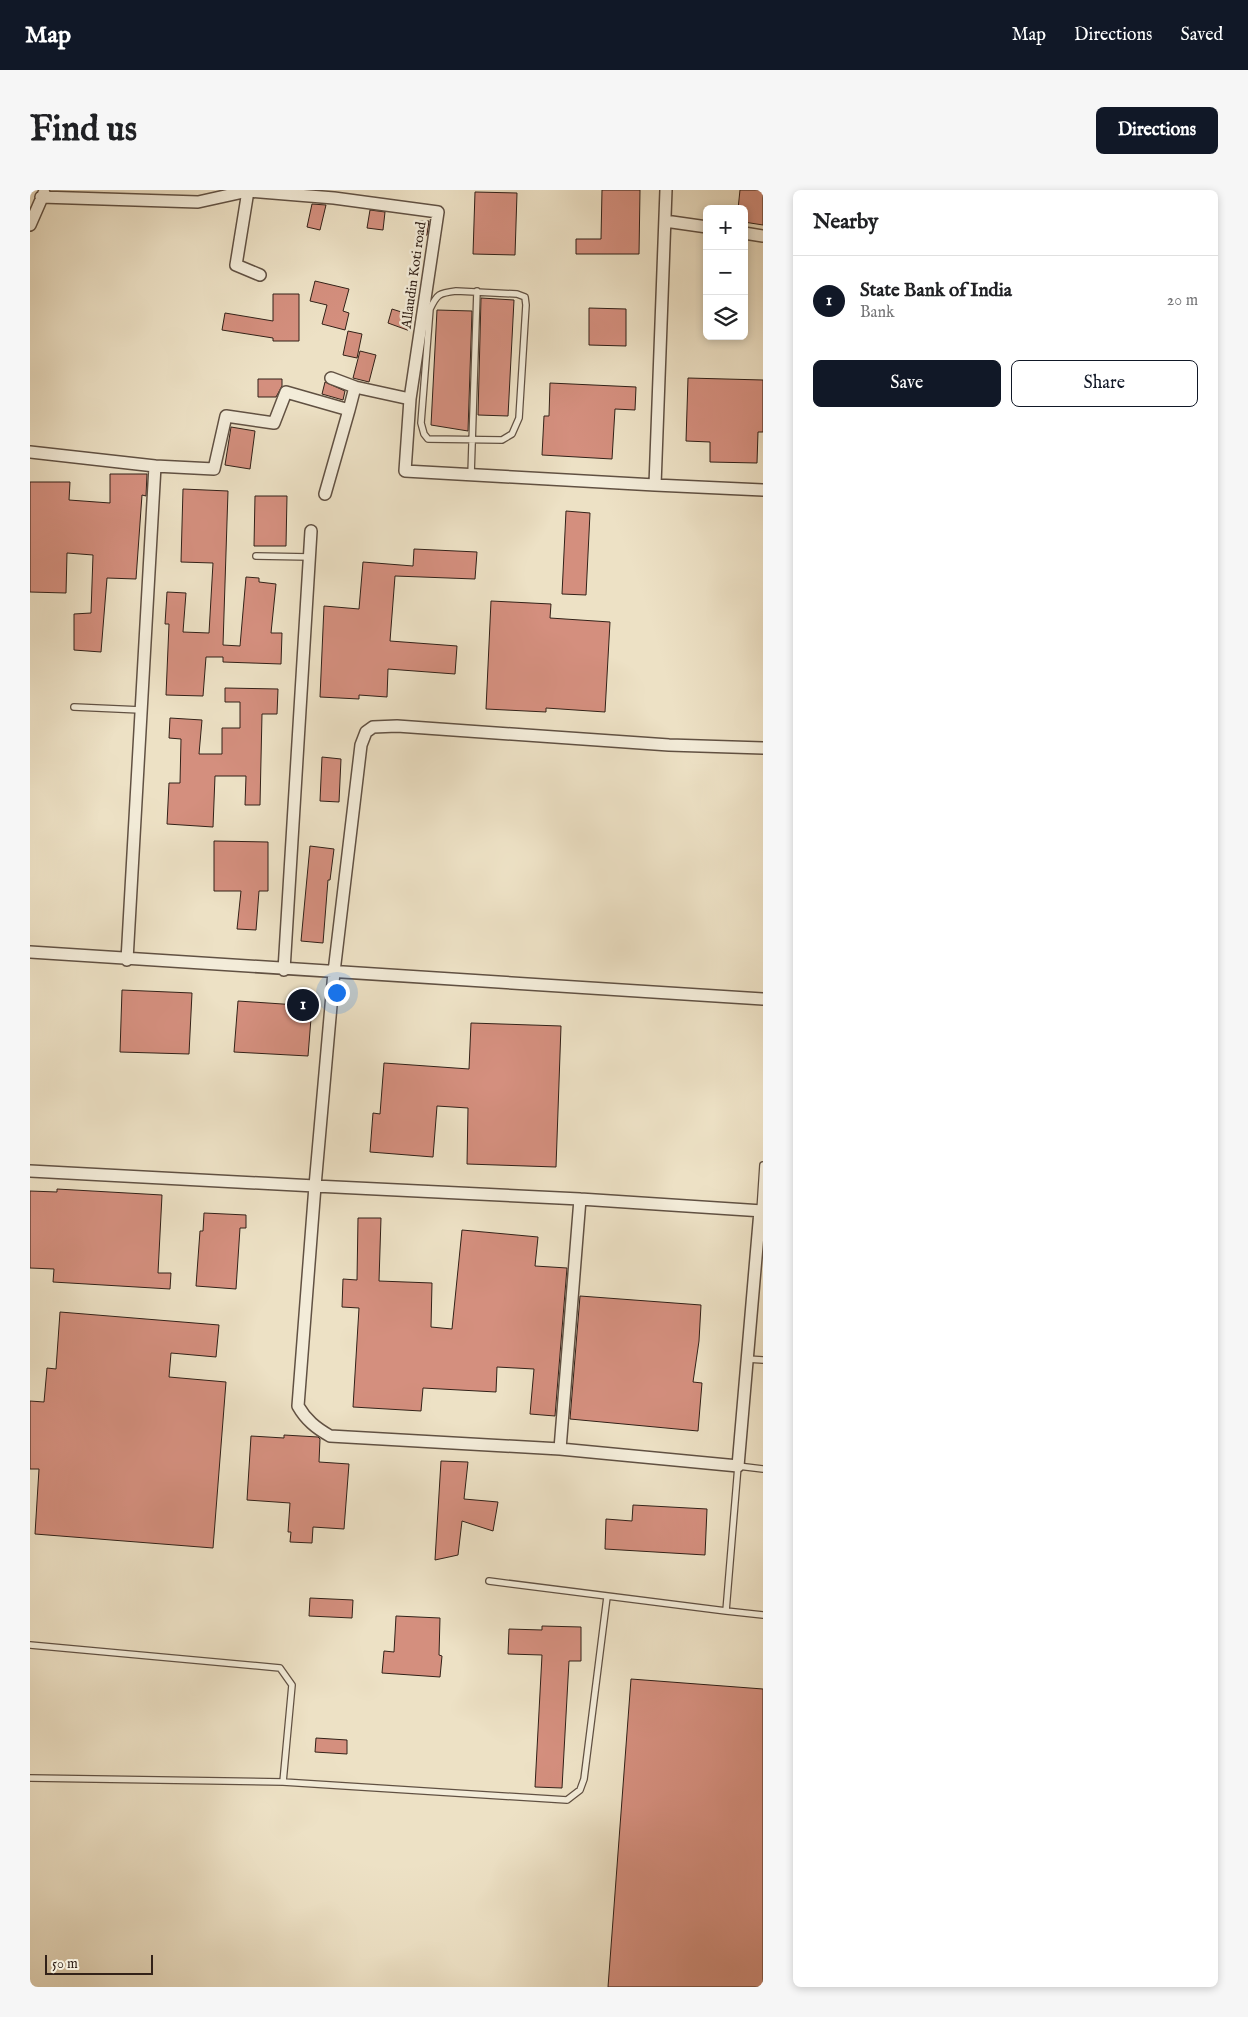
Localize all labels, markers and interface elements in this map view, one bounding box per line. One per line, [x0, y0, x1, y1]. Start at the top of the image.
text: Map [25, 20, 71, 51]
text: Map [1012, 24, 1046, 47]
text: Directions [1074, 24, 1152, 47]
text: Saved [1180, 24, 1223, 47]
button: Directions [1096, 107, 1218, 154]
text: Find us [30, 108, 137, 153]
map controls [703, 205, 748, 340]
button: + [703, 205, 748, 250]
text: Nearby [813, 209, 878, 236]
street label: Allaudin Koti road [397, 220, 430, 331]
button: − [703, 250, 748, 295]
text: State Bank of India [860, 279, 1012, 303]
text: 1 [826, 291, 832, 311]
text: 20 m [1167, 291, 1198, 311]
button: layers [703, 295, 748, 340]
text: Bank [860, 303, 895, 323]
button: Save [813, 360, 1001, 407]
button: Share [1011, 360, 1198, 407]
your location [324, 980, 350, 1006]
pin: 1 [287, 986, 319, 1024]
scale bar [45, 1952, 152, 1975]
text: 50 m [52, 1955, 78, 1973]

